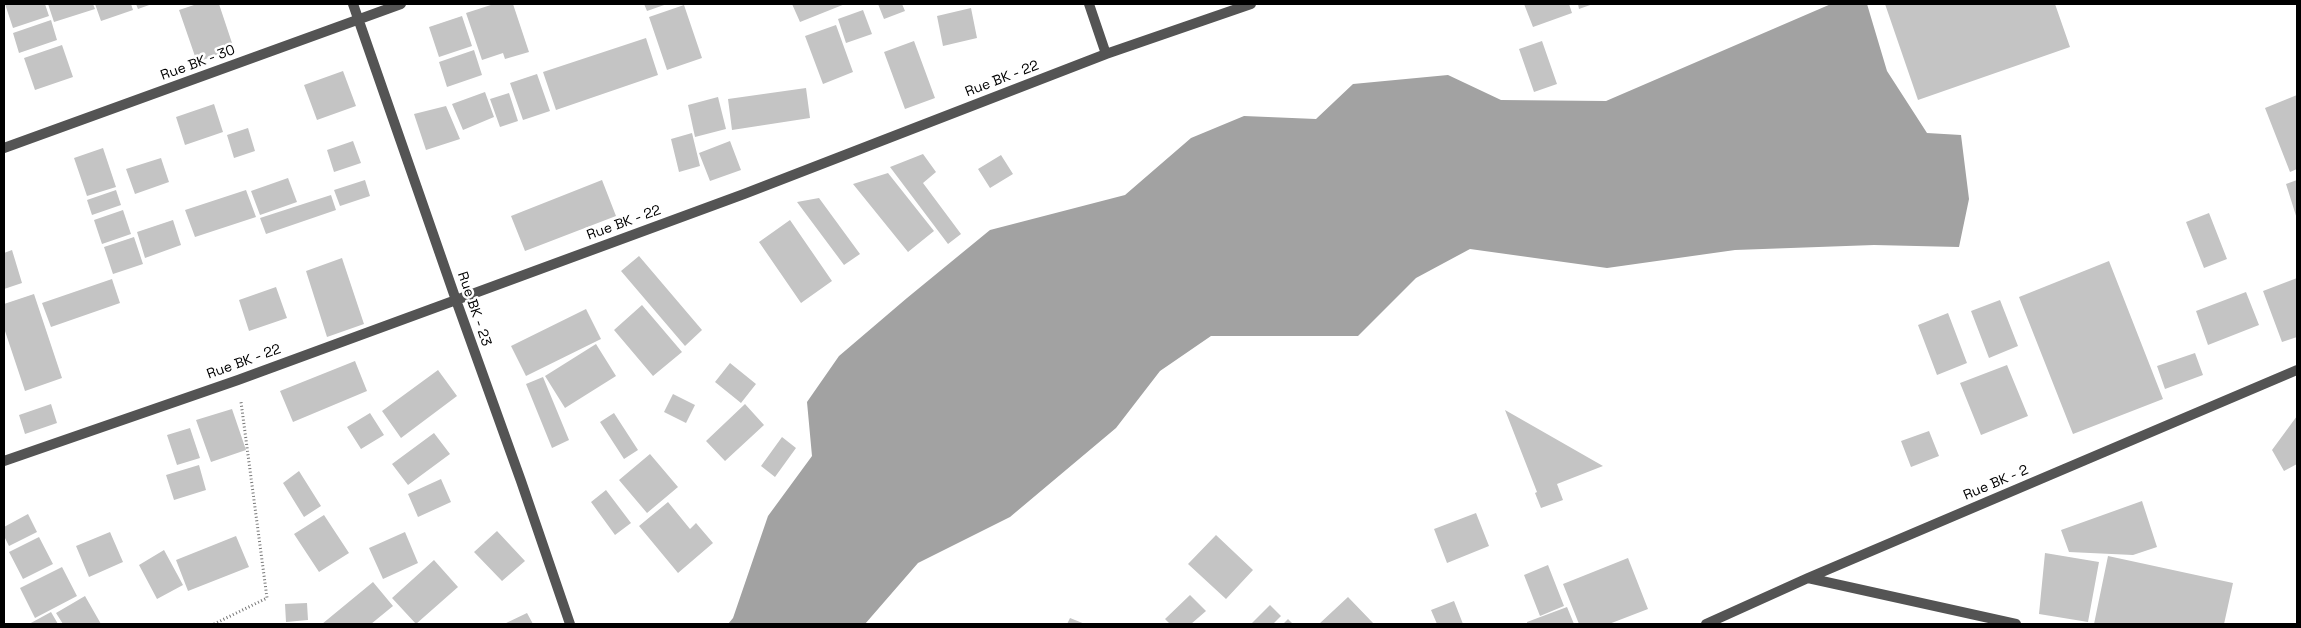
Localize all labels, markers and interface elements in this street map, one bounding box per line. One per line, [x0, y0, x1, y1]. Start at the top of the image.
street label: Rue BK - 30 [158, 42, 238, 84]
street label: Rue BK - 22 [963, 57, 1041, 101]
street label: Rue BK - 22 [585, 202, 663, 244]
street label: Rue BK - 23 [453, 270, 495, 348]
street label: Rue BK - 22 [205, 341, 283, 383]
street label: Rue BK - 2 [1961, 462, 2031, 504]

